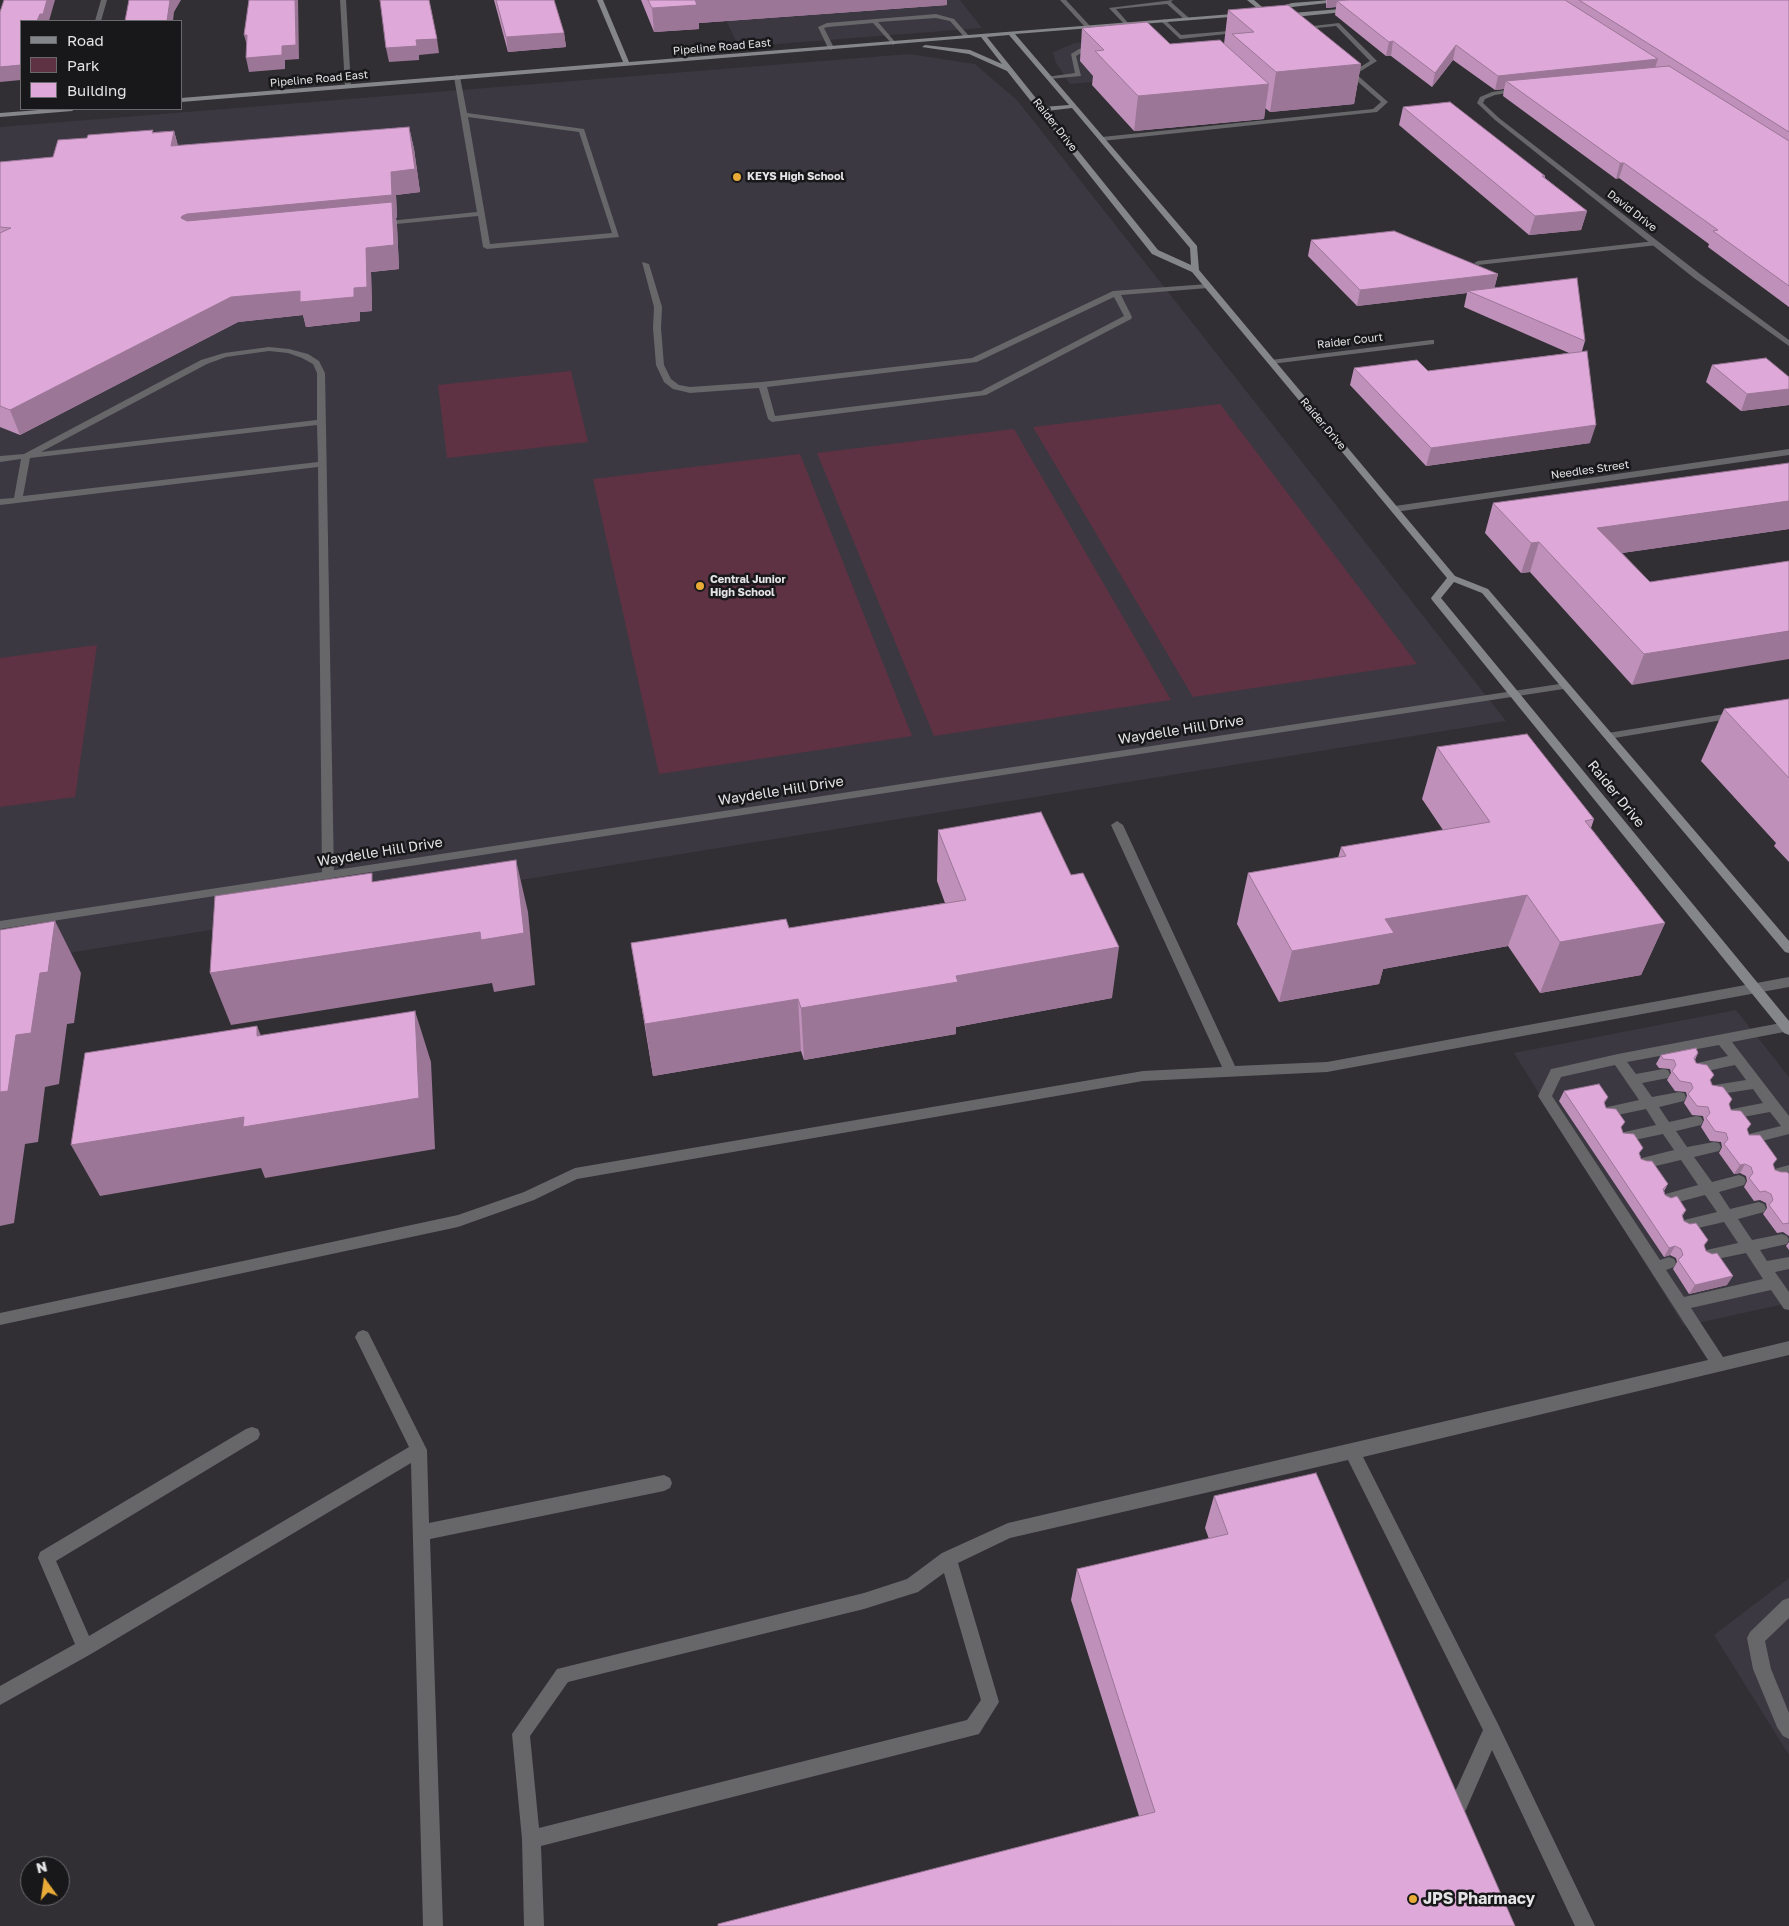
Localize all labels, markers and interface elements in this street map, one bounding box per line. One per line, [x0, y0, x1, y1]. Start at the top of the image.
legend [20, 20, 182, 110]
text: Road [67, 31, 104, 49]
street label: Pipeline Road East [672, 36, 772, 58]
text: Park [67, 56, 99, 74]
street label: Pipeline Road East [269, 68, 369, 90]
text: Building [67, 81, 127, 99]
street label: Raider Drive [1030, 96, 1080, 154]
place label: KEYS High School [747, 170, 844, 184]
marker: KEYS High School [731, 171, 743, 183]
street label: David Drive [1604, 187, 1660, 235]
street label: Raider Court [1316, 330, 1384, 352]
street label: Raider Drive [1297, 395, 1349, 453]
street label: Needles Street [1550, 458, 1630, 482]
place label: Central Junior High School [710, 573, 786, 599]
marker: Central Junior High School [694, 580, 706, 592]
street label: Waydelle Hill Drive [1117, 712, 1245, 748]
street label: Raider Drive [1584, 757, 1648, 831]
street label: Waydelle Hill Drive [717, 773, 845, 809]
street label: Waydelle Hill Drive [316, 834, 444, 870]
north arrow [20, 1856, 70, 1906]
text: N [34, 1857, 49, 1876]
place label: JPS Pharmacy [1423, 1889, 1535, 1909]
marker: JPS Pharmacy [1407, 1893, 1419, 1905]

